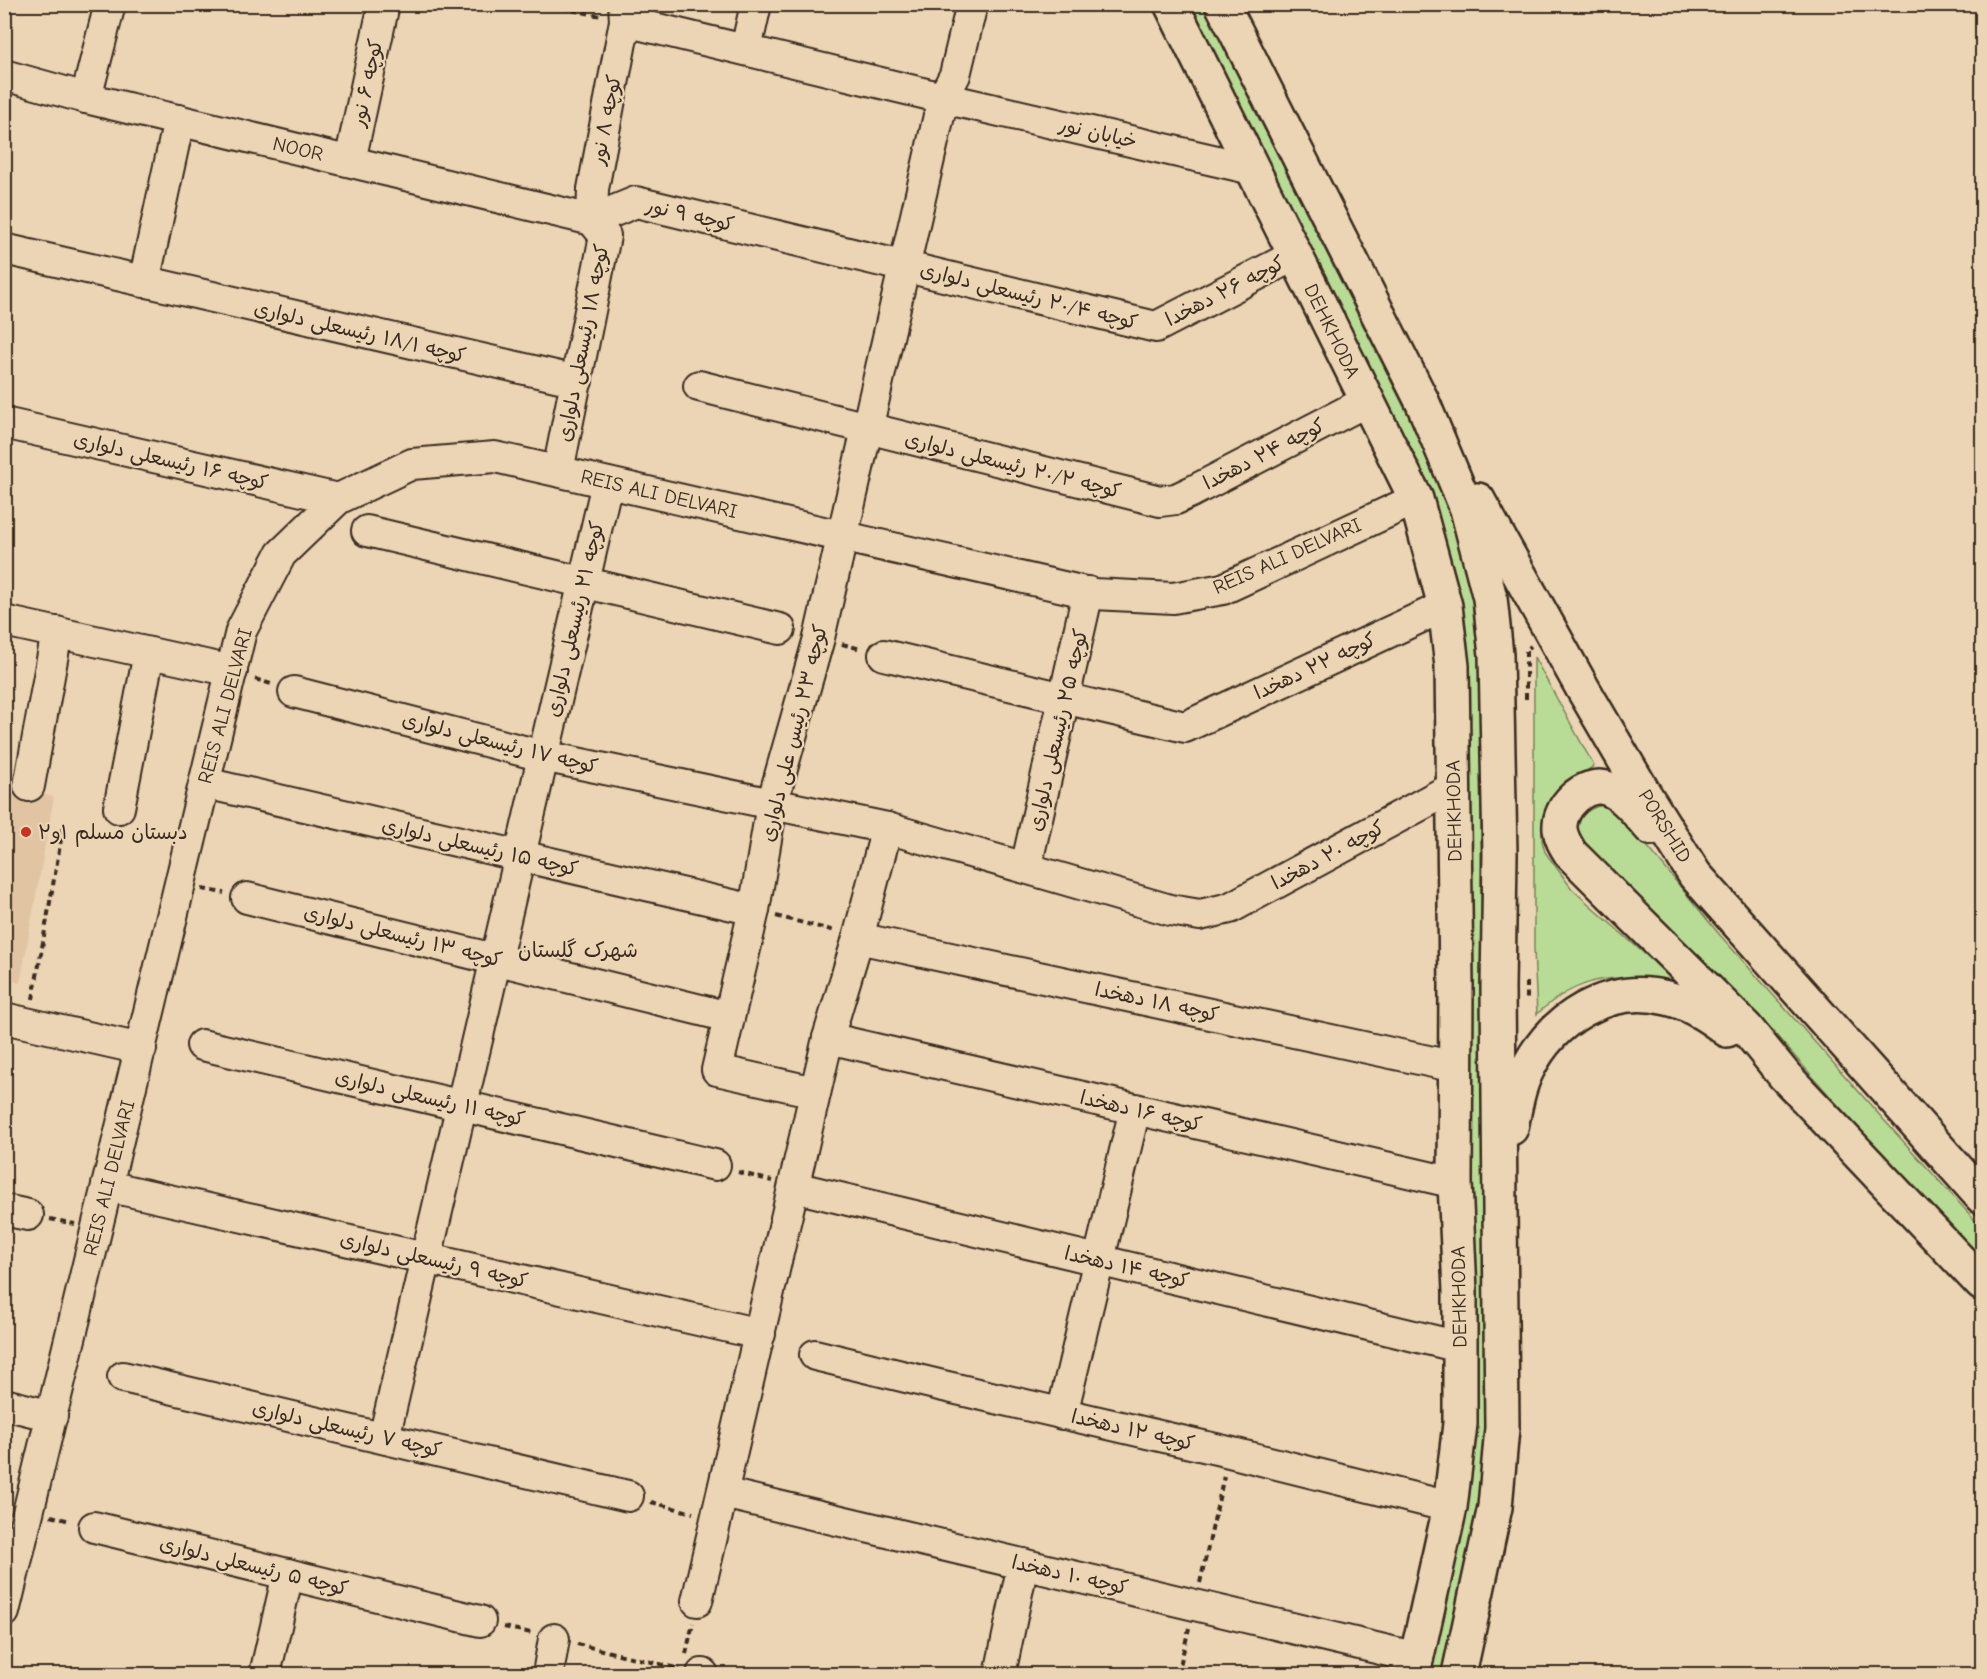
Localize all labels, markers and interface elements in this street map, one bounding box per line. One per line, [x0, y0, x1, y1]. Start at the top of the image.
street label: کوچه ۶ نور [346, 37, 389, 130]
street label: کوچه ۸ نور [586, 73, 627, 168]
street label: خیابان نور [1056, 113, 1139, 153]
street label: NOOR [271, 132, 325, 166]
street label: کوچه ۹ نور [642, 193, 736, 237]
street label: کوچه ۱۸ رئیسعلی دلواری [553, 242, 614, 444]
street label: کوچه ۲۶ دهخدا [1162, 251, 1289, 332]
street label: کوچه ۲۰/۴ رئیسعلی دلواری [918, 258, 1140, 335]
street label: DEHKHODA [1299, 280, 1365, 382]
street label: کوچه ۱۸/۱ رئیسعلی دلواری [252, 296, 468, 369]
street label: کوچه ۲۴ دهخدا [1199, 413, 1329, 495]
street label: کوچه ۱۶ رئیسعلی دلواری [71, 427, 271, 496]
street label: کوچه ۲۰/۲ رئیسعلی دلواری [902, 427, 1123, 504]
street label: REIS ALI DELVARI [579, 465, 740, 523]
street label: REIS ALI DELVARI [1209, 513, 1365, 599]
street label: کوچه ۲۱ رئیسعلی دلواری [541, 519, 610, 719]
street label: کوچه ۲۳ رئیس علی دلواری [756, 622, 833, 844]
street label: REIS ALI DELVARI [193, 626, 257, 786]
street label: کوچه ۲۵ رئیسعلی دلواری [1024, 627, 1093, 834]
street label: کوچه ۲۲ دهخدا [1250, 628, 1380, 705]
street label: کوچه ۱۷ رئیسعلی دلواری [399, 708, 600, 779]
street label: DEHKHODA [1442, 760, 1466, 862]
street label: PORSHID [1634, 785, 1696, 867]
street label: کوچه ۱۵ رئیسعلی دلواری [379, 813, 580, 882]
street label: کوچه ۲۰ دهخدا [1267, 816, 1389, 895]
place label: دبستان مسلم ۱و۲ [38, 821, 188, 847]
marker: دبستان مسلم ۱و۲ [19, 825, 33, 839]
street label: کوچه ۱۳ رئیسعلی دلواری [301, 900, 504, 973]
district label: شهرک گلستان [518, 938, 638, 962]
street label: کوچه ۱۸ دهخدا [1093, 978, 1221, 1027]
street label: کوچه ۱۱ رئیسعلی دلواری [333, 1065, 527, 1132]
street label: کوچه ۱۶ دهخدا [1078, 1086, 1204, 1137]
street label: REIS ALI DELVARI [79, 1098, 140, 1258]
street label: کوچه ۹ رئیسعلی دلواری [338, 1227, 530, 1294]
street label: کوچه ۱۴ دهخدا [1062, 1241, 1192, 1293]
street label: DEHKHODA [1447, 1246, 1471, 1348]
street label: کوچه ۷ رئیسعلی دلواری [250, 1396, 444, 1463]
street label: کوچه ۱۲ دهخدا [1069, 1405, 1197, 1456]
street label: کوچه ۵ رئیسعلی دلواری [157, 1531, 351, 1602]
street label: کوچه ۱۰ دهخدا [1009, 1550, 1130, 1601]

